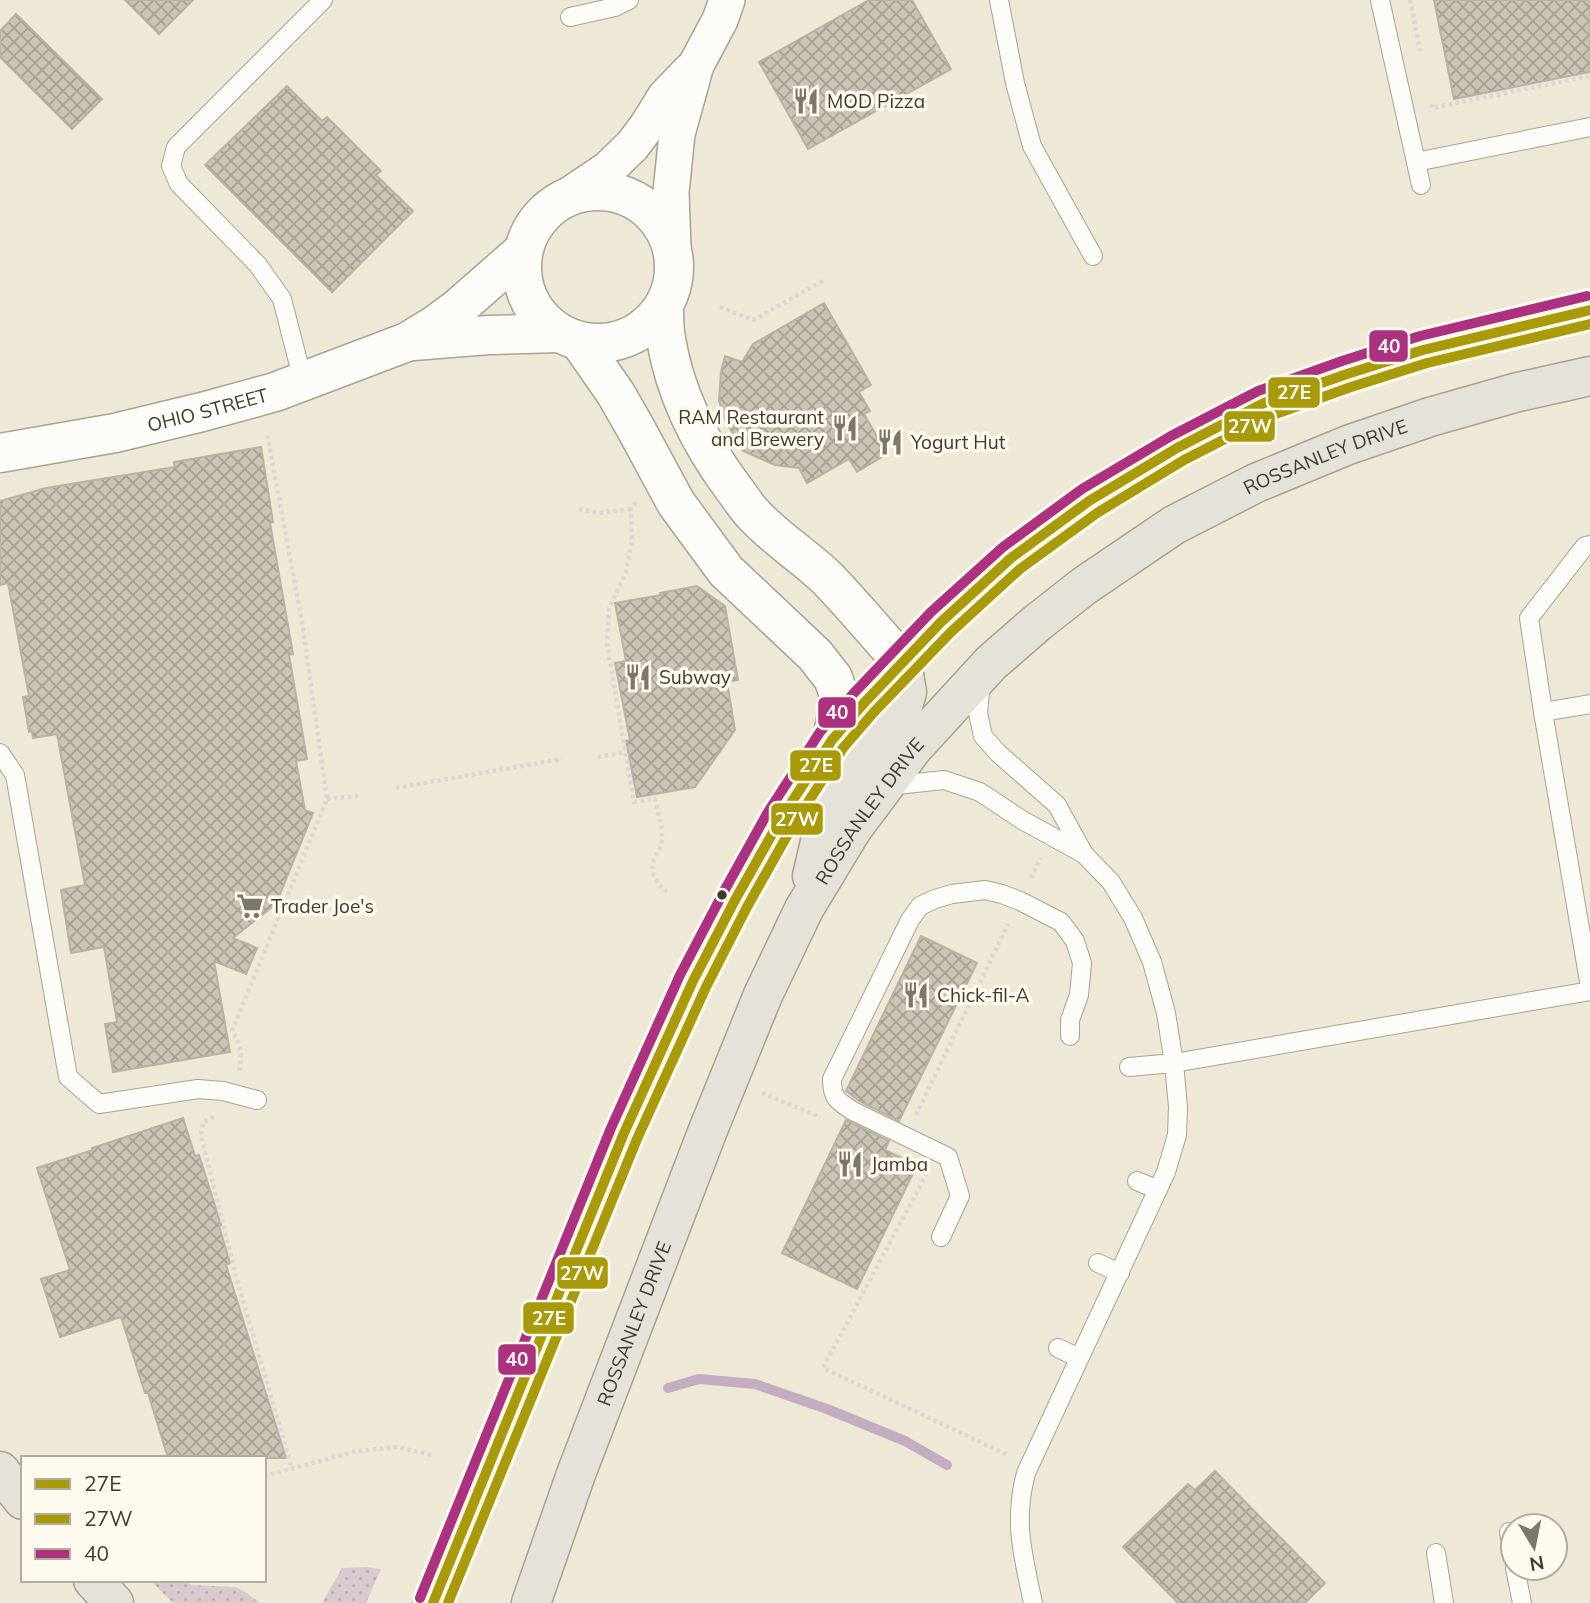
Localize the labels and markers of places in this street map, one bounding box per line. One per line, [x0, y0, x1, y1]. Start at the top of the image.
restaurant icon: MOD Pizza [791, 86, 821, 116]
place label: MOD Pizza [827, 89, 925, 113]
place label: RAM Restaurant and Brewery [678, 405, 824, 451]
restaurant icon: RAM Restaurant and Brewery [830, 413, 860, 443]
restaurant icon: Yogurt Hut [875, 427, 905, 457]
place label: Yogurt Hut [910, 430, 1006, 454]
restaurant icon: Subway [623, 662, 653, 692]
place label: Subway [659, 665, 731, 689]
unlabelled marker [715, 888, 729, 902]
supermarket icon: Trader Joe's [235, 891, 265, 921]
place label: Trader Joe's [271, 894, 374, 918]
restaurant icon: Chick-fil-A [901, 980, 931, 1010]
place label: Chick-fil-A [937, 983, 1030, 1007]
restaurant icon: Jamba [835, 1149, 865, 1179]
place label: Jamba [871, 1152, 928, 1176]

